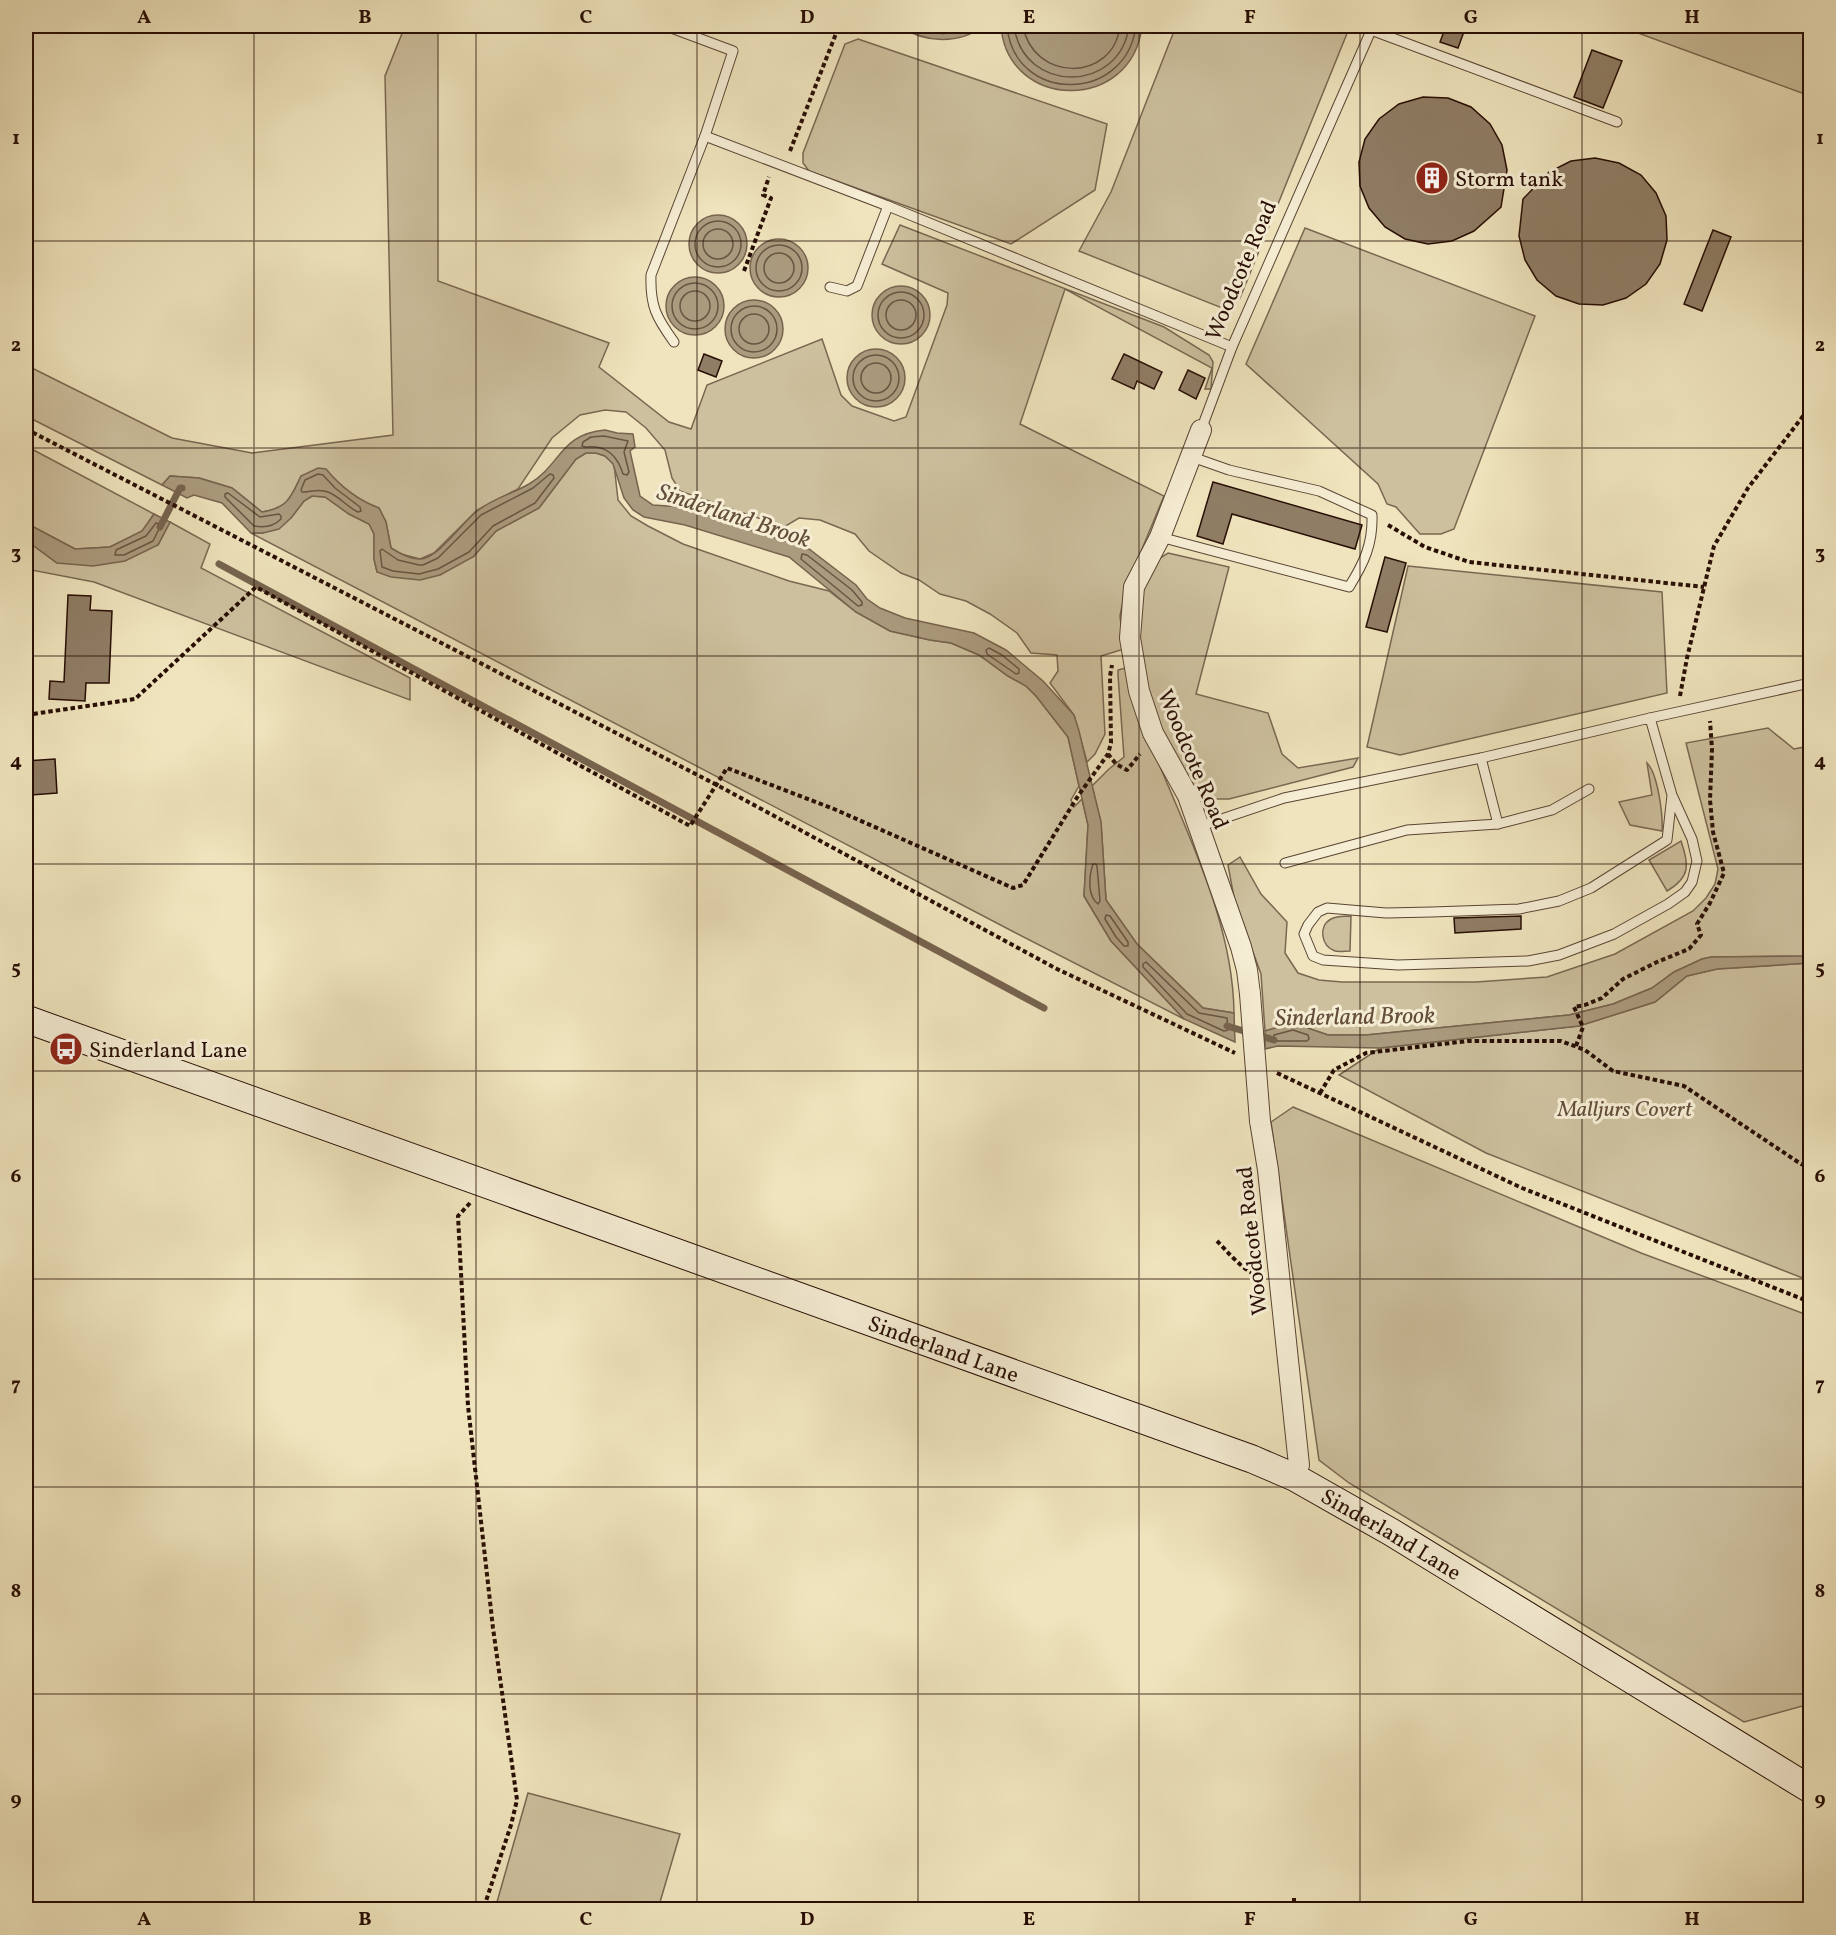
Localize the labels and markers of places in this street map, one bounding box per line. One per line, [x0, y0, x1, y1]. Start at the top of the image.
building icon: Storm tank [1414, 160, 1450, 196]
place label: Storm tank [1455, 165, 1563, 196]
bus stop icon: Sinderland Lane [48, 1031, 84, 1067]
place label: Sinderland Lane [89, 1036, 247, 1067]

